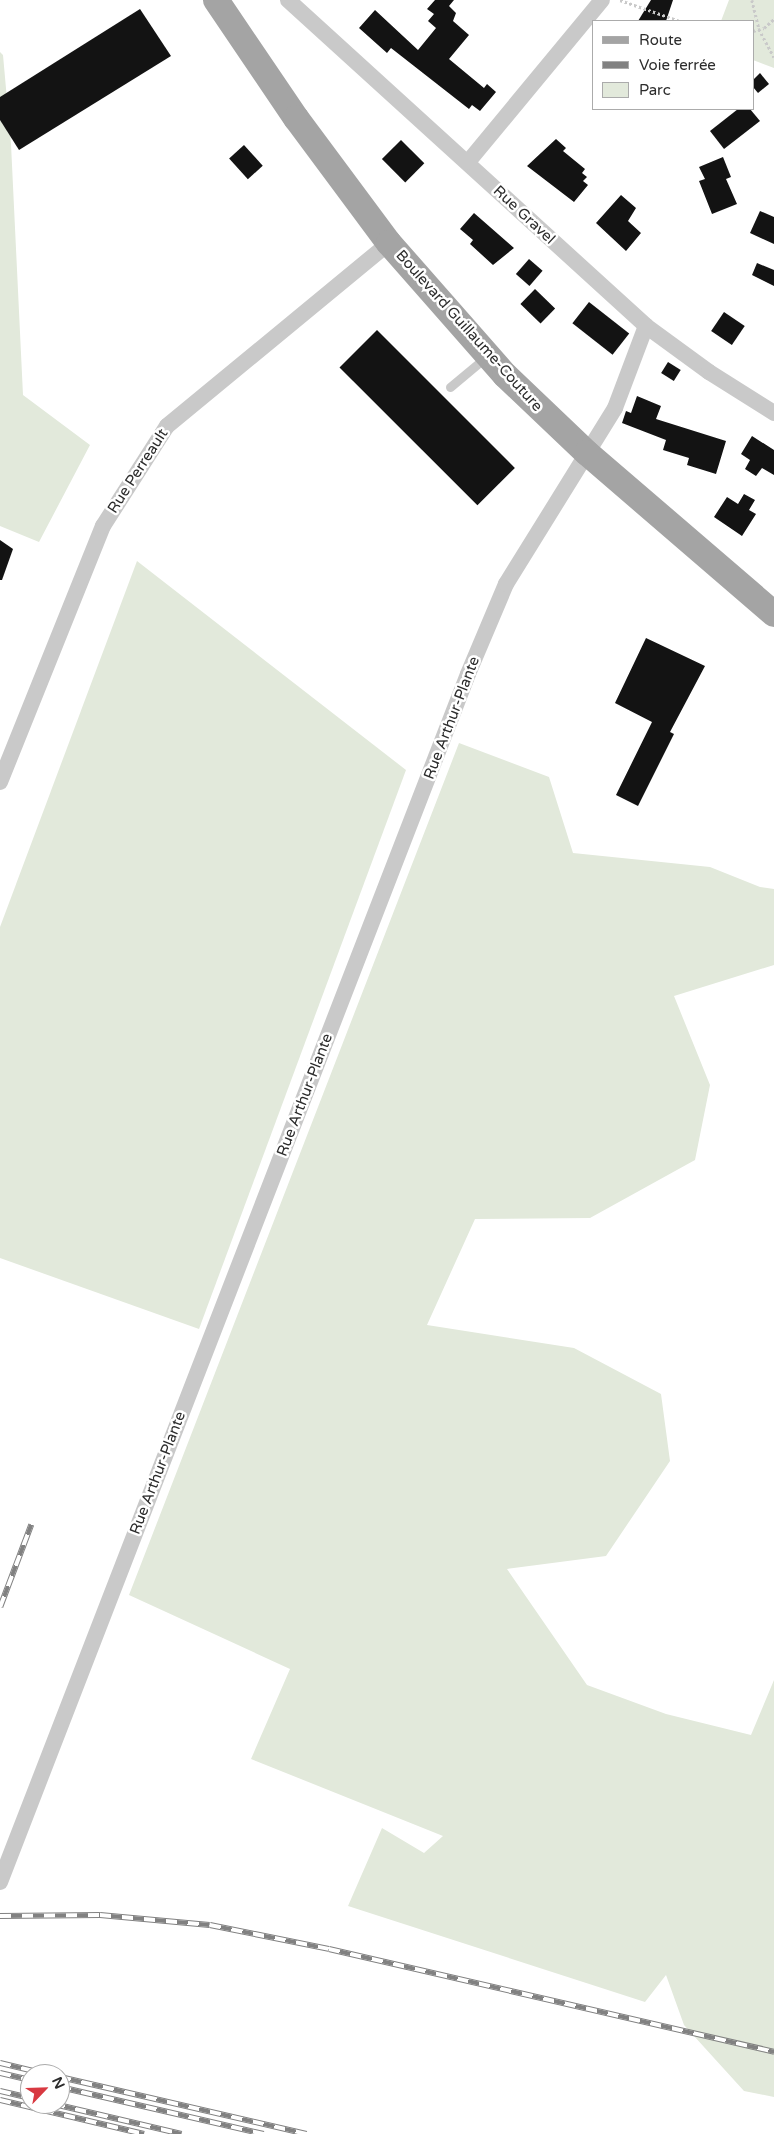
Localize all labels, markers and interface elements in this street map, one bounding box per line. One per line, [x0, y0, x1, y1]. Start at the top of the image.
legend [592, 20, 754, 110]
text: Route [639, 31, 682, 49]
text: Voie ferrée [639, 56, 716, 74]
text: Parc [639, 81, 671, 99]
street label: Rue Gravel [489, 182, 559, 248]
street label: Boulevard Guillaume-Couture [392, 247, 546, 415]
street label: Rue Perreault [104, 425, 172, 517]
street label: Rue Arthur-Plante [420, 654, 484, 782]
street label: Rue Arthur-Plante [273, 1031, 337, 1159]
street label: Rue Arthur-Plante [126, 1409, 190, 1537]
north arrow [20, 2064, 70, 2114]
text: N [48, 2075, 68, 2092]

